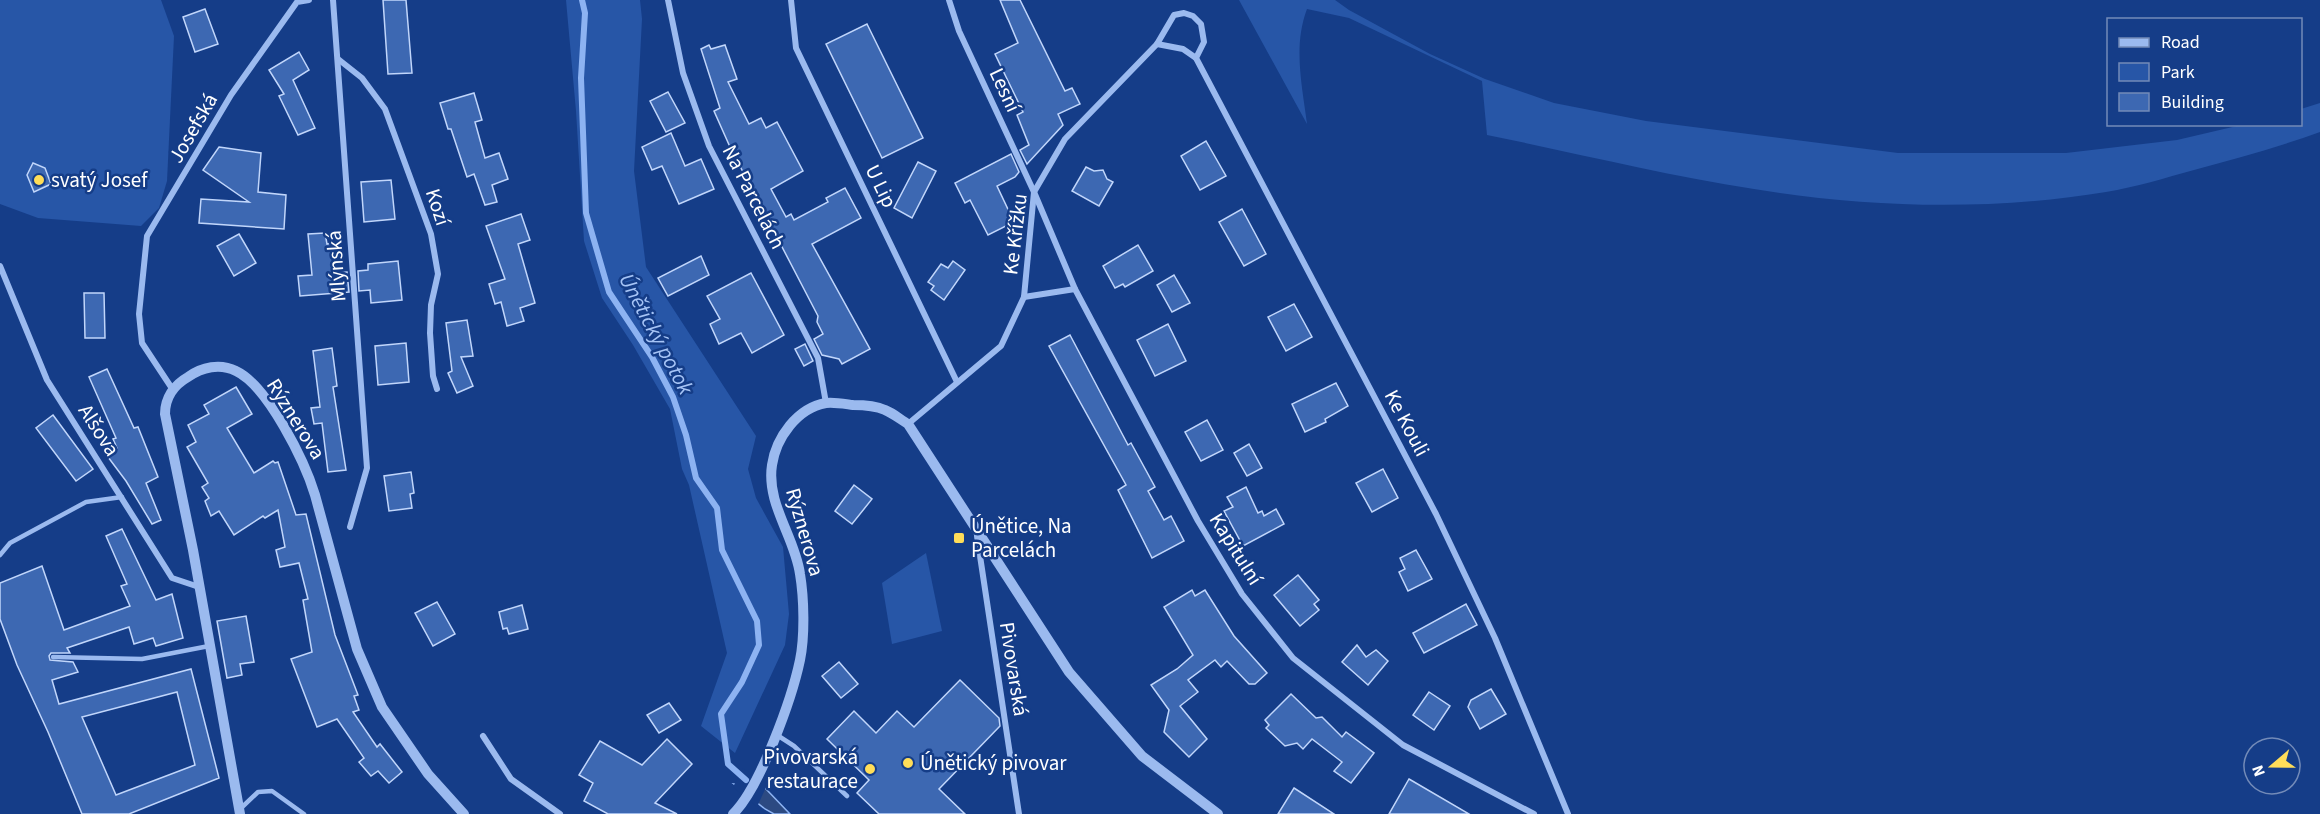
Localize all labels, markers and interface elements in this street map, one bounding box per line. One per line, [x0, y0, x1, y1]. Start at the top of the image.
legend [2107, 18, 2302, 126]
text: Road [2161, 30, 2200, 55]
text: Park [2161, 60, 2195, 85]
street label: Lesní [982, 63, 1029, 118]
street label: Josefská [161, 88, 225, 168]
text: Building [2161, 90, 2224, 115]
street label: Na Parcelách [715, 140, 793, 254]
street label: U Lip [858, 159, 904, 213]
place label: svatý Josef [51, 165, 148, 195]
marker: svatý Josef [32, 173, 46, 187]
street label: Kozí [418, 185, 458, 230]
street label: Ke Křížku [995, 192, 1035, 276]
street label: Mlýnská [319, 229, 353, 303]
water label: Únětický potok [610, 267, 702, 401]
street label: Rýznerova [259, 373, 333, 465]
street label: Ke Kouli [1377, 384, 1437, 462]
street label: Alšova [71, 398, 127, 462]
street label: Rýznerova [778, 484, 832, 580]
street label: Kapitulní [1202, 507, 1270, 592]
place label: Únětice, Na Parcelách [971, 511, 1072, 565]
marker: Únětice, Na Parcelách [952, 531, 966, 545]
street label: Pivovarská [992, 620, 1036, 718]
north arrow [2242, 736, 2302, 796]
place label: Pivovarská restaurace [763, 742, 858, 796]
place label: Únětický pivovar [920, 748, 1067, 778]
marker: Únětický pivovar [901, 756, 915, 770]
marker: Pivovarská restaurace [863, 762, 877, 776]
text: N [2247, 762, 2271, 780]

